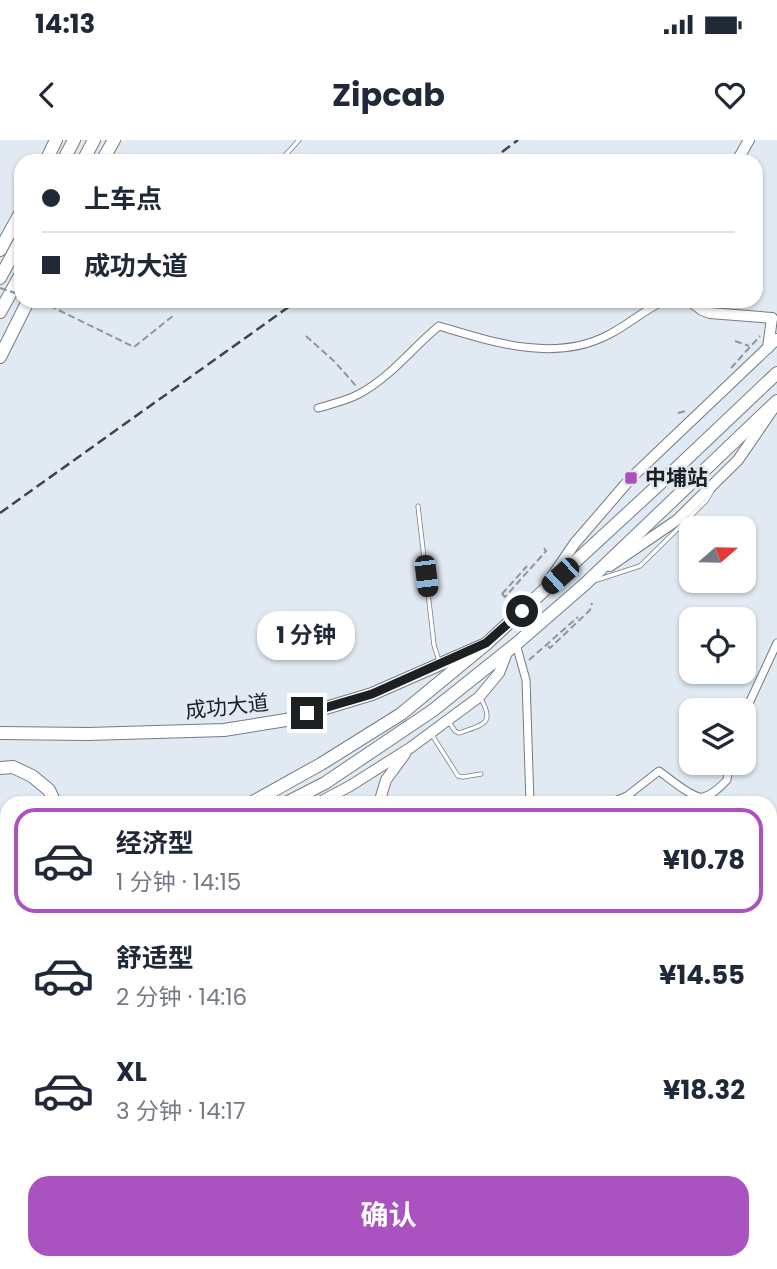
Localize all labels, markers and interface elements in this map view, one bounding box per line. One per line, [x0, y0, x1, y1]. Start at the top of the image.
text: 14:13 [35, 6, 95, 42]
text: Zipcab [332, 72, 445, 117]
icon: back [28, 76, 66, 114]
icon: heart [711, 76, 749, 114]
text: 上车点 [84, 181, 162, 217]
text: 成功大道 [84, 248, 188, 284]
place label: 中埔站 [645, 463, 708, 492]
marker: 中埔站 [623, 470, 639, 486]
north arrow [679, 516, 756, 593]
map controls [679, 516, 756, 775]
car [414, 554, 439, 598]
car [538, 554, 583, 598]
route start [506, 595, 538, 627]
button: locate [679, 607, 756, 684]
callout: 1 分钟 [258, 612, 356, 660]
text: 1 分钟 [276, 619, 336, 651]
street label: 成功大道 [184, 688, 270, 725]
route end [291, 697, 323, 729]
button: layers [679, 698, 756, 775]
text: 经济型 [116, 825, 194, 861]
icon: car [32, 829, 95, 892]
text: ¥10.78 [663, 842, 745, 878]
text: 1 分钟 · 14:15 [116, 866, 241, 898]
text: 舒适型 [116, 940, 194, 976]
icon: car [32, 944, 95, 1007]
text: ¥14.55 [659, 957, 745, 993]
text: 2 分钟 · 14:16 [116, 981, 247, 1013]
text: XL [116, 1054, 147, 1090]
icon: car [32, 1059, 95, 1122]
text: ¥18.32 [663, 1072, 745, 1108]
text: 3 分钟 · 14:17 [116, 1095, 246, 1127]
button: 确认 [28, 1176, 749, 1256]

